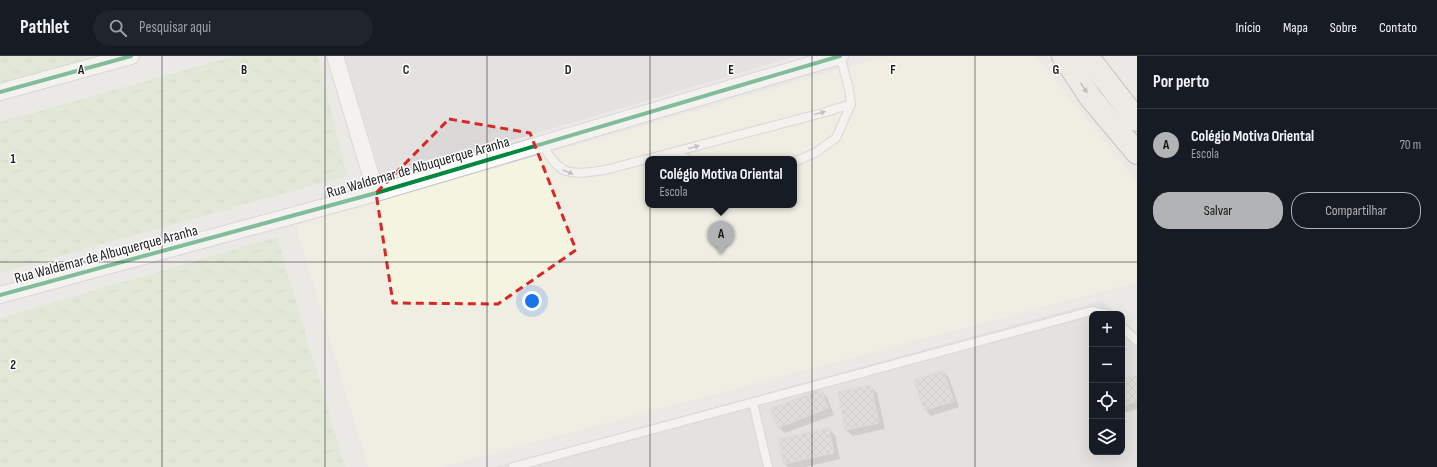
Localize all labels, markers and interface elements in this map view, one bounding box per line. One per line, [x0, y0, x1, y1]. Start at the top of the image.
search box [93, 10, 373, 46]
text: Pathlet [20, 16, 69, 39]
icon: search [107, 17, 129, 39]
text: Pesquisar aqui [139, 18, 211, 37]
text: Início [1235, 19, 1261, 36]
text: Mapa [1283, 19, 1308, 36]
text: Sobre [1330, 19, 1357, 36]
text: Contato [1379, 19, 1417, 36]
text: A [77, 62, 85, 78]
text: B [241, 62, 247, 78]
text: C [403, 62, 410, 78]
text: D [565, 62, 572, 78]
text: E [728, 62, 734, 78]
text: F [890, 62, 896, 78]
text: G [1053, 62, 1060, 78]
text: Por perto [1153, 72, 1209, 92]
one-way arrow [1081, 83, 1088, 94]
one-way arrow [813, 110, 826, 116]
text: Colégio Motiva Oriental [1191, 127, 1314, 146]
street label: Rua Waldemar de Albuquerque Aranha [325, 132, 512, 203]
text: A [1163, 137, 1169, 153]
text: 70 m [1400, 137, 1421, 153]
one-way arrow [688, 143, 700, 149]
text: Escola [1191, 146, 1219, 162]
text: 1 [10, 151, 16, 167]
popup [645, 156, 797, 208]
text: Colégio Motiva Oriental [659, 165, 783, 184]
one-way arrow [562, 168, 574, 175]
text: Escola [659, 184, 687, 200]
button: Salvar [1153, 192, 1283, 229]
button: Compartilhar [1291, 192, 1421, 229]
street label: Rua Waldemar de Albuquerque Aranha [12, 221, 200, 288]
pin: A [708, 221, 734, 254]
your location [522, 291, 542, 311]
map controls [1089, 311, 1125, 455]
button: + [1089, 311, 1125, 347]
button: − [1089, 347, 1125, 383]
text: 2 [10, 357, 16, 373]
button: locate [1089, 383, 1125, 419]
button: layers [1089, 419, 1125, 455]

